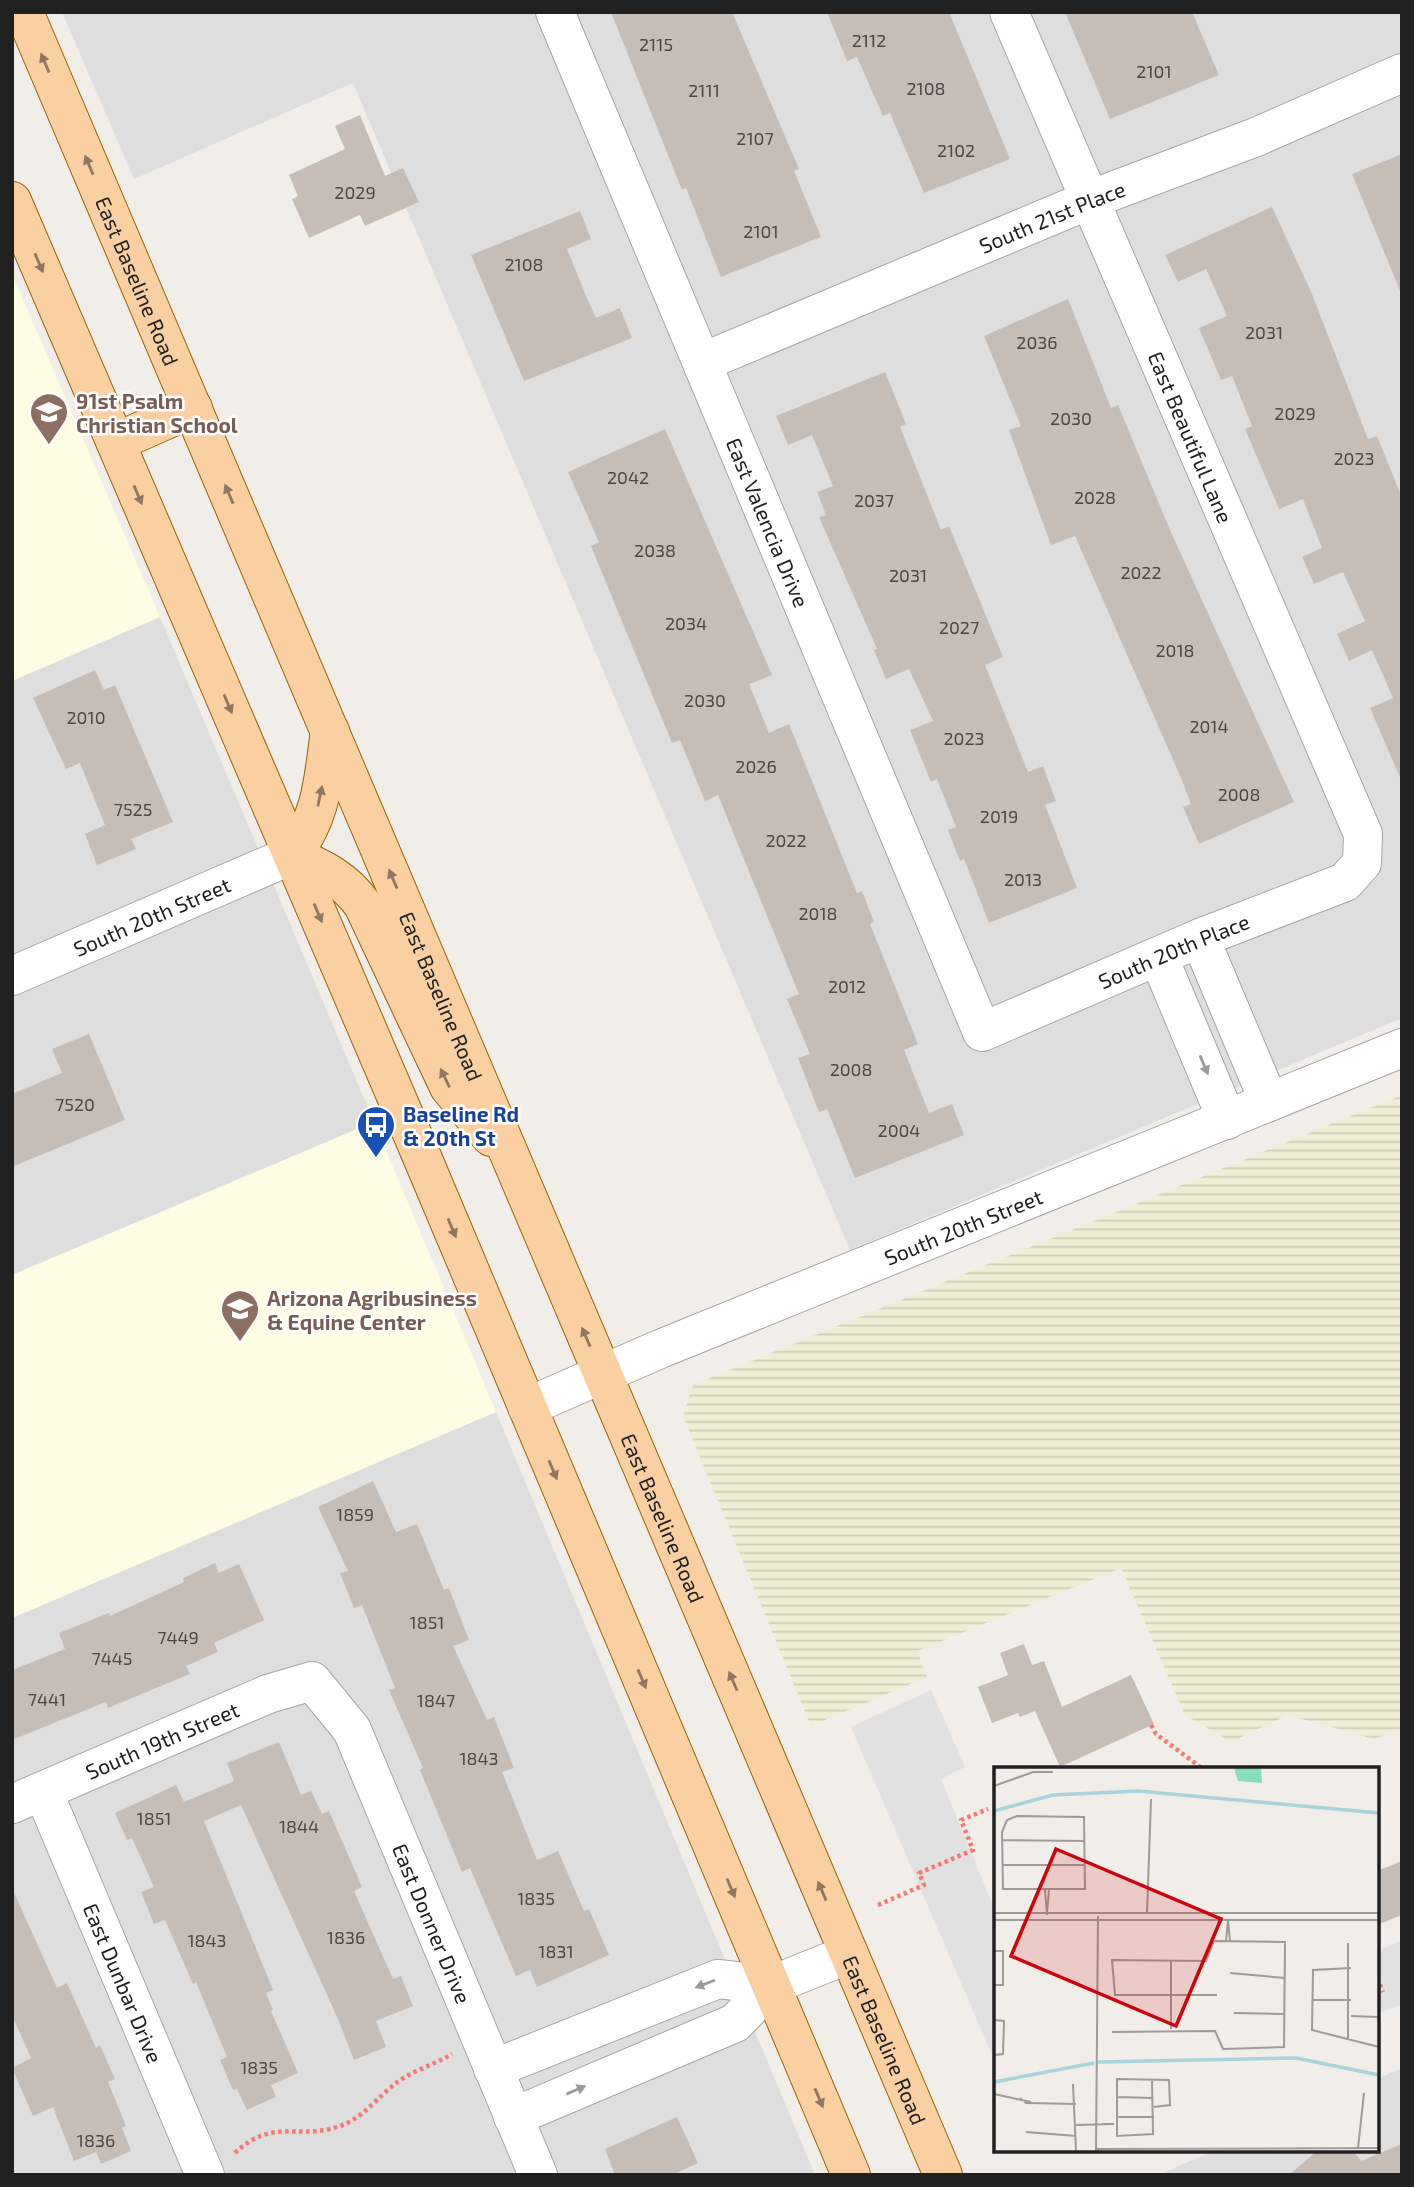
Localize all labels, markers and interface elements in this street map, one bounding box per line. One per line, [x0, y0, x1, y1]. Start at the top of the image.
house number: 2112 [852, 29, 886, 51]
house number: 2115 [639, 33, 673, 55]
one-way arrow [40, 52, 51, 73]
house number: 2101 [1136, 60, 1172, 82]
house number: 2108 [906, 77, 946, 99]
house number: 2111 [688, 79, 720, 101]
house number: 2107 [736, 127, 774, 149]
house number: 2102 [937, 139, 975, 161]
one-way arrow [83, 155, 95, 175]
street label: South 21st Place [975, 175, 1128, 257]
house number: 2029 [334, 181, 376, 203]
street label: East Baseline Road [91, 192, 185, 369]
house number: 2101 [743, 220, 779, 242]
one-way arrow [34, 253, 45, 274]
house number: 2108 [504, 253, 544, 275]
house number: 2031 [1245, 321, 1283, 343]
house number: 2036 [1016, 331, 1058, 353]
street label: East Beautiful Lane [1144, 348, 1238, 526]
place label: 91st Psalm Christian School [76, 388, 238, 437]
school or university icon: 91st Psalm Christian School [28, 391, 70, 446]
house number: 2029 [1274, 402, 1316, 424]
house number: 2030 [1050, 407, 1092, 429]
street label: East Valencia Drive [722, 434, 815, 611]
house number: 2023 [1333, 447, 1375, 469]
house number: 2042 [607, 466, 649, 488]
one-way arrow [224, 483, 235, 504]
one-way arrow [133, 485, 144, 506]
house number: 2028 [1074, 486, 1116, 508]
house number: 2037 [854, 489, 894, 511]
house number: 2038 [634, 539, 676, 561]
house number: 2022 [1120, 561, 1162, 583]
house number: 2031 [889, 564, 927, 586]
house number: 2034 [665, 612, 707, 634]
house number: 2027 [939, 616, 979, 638]
house number: 2018 [1155, 639, 1195, 661]
house number: 2030 [684, 689, 726, 711]
one-way arrow [222, 694, 234, 714]
house number: 2010 [67, 706, 106, 728]
house number: 2014 [1189, 715, 1229, 737]
house number: 2023 [943, 727, 985, 749]
house number: 2026 [735, 755, 777, 777]
house number: 2008 [1218, 783, 1260, 805]
one-way arrow [315, 785, 326, 807]
house number: 7525 [114, 798, 152, 820]
house number: 2019 [980, 805, 1018, 827]
house number: 2022 [765, 829, 807, 851]
one-way arrow [388, 868, 399, 889]
house number: 2013 [1004, 868, 1042, 890]
street label: South 20th Street [69, 871, 234, 961]
house number: 2018 [798, 902, 838, 924]
one-way arrow [312, 903, 323, 924]
street label: East Baseline Road [395, 908, 489, 1084]
street label: South 20th Place [1094, 908, 1253, 993]
house number: 2012 [828, 975, 866, 997]
one-way arrow [1198, 1054, 1209, 1075]
house number: 2008 [830, 1058, 872, 1080]
one-way arrow [440, 1068, 451, 1088]
house number: 7520 [55, 1093, 95, 1115]
place label: Baseline Rd & 20th St [403, 1101, 519, 1150]
bus stop icon: Baseline Rd & 20th St [355, 1104, 397, 1159]
house number: 2004 [878, 1119, 920, 1141]
street label: South 20th Street [880, 1183, 1046, 1269]
one-way arrow [446, 1218, 458, 1238]
place label: Arizona Agribusiness & Equine Center [267, 1285, 477, 1334]
school or university icon: Arizona Agribusiness & Equine Center [219, 1288, 261, 1343]
one-way arrow [580, 1327, 592, 1347]
street label: East Baseline Road [617, 1429, 711, 1606]
one-way arrow [548, 1459, 559, 1480]
house number: 1859 [336, 1503, 374, 1525]
house number: 1851 [410, 1611, 444, 1633]
house number: 7449 [157, 1626, 199, 1648]
house number: 7445 [91, 1647, 133, 1669]
one-way arrow [636, 1669, 648, 1689]
one-way arrow [728, 1671, 739, 1692]
house number: 7441 [28, 1688, 66, 1710]
house number: 1847 [417, 1689, 455, 1711]
street label: South 19th Street [81, 1696, 242, 1784]
house number: 1843 [459, 1747, 499, 1769]
inset map [994, 1767, 1379, 2152]
house number: 1851 [137, 1807, 171, 1829]
house number: 1844 [279, 1815, 319, 1837]
street label: East Donner Drive [388, 1839, 477, 2007]
one-way arrow [726, 1878, 737, 1899]
one-way arrow [816, 1880, 827, 1901]
house number: 1835 [517, 1887, 555, 1909]
street label: East Dunbar Drive [79, 1899, 169, 2066]
house number: 1836 [327, 1926, 365, 1948]
house number: 1843 [187, 1929, 227, 1951]
house number: 1831 [538, 1940, 574, 1962]
street label: East Baseline Road [839, 1951, 932, 2128]
one-way arrow [694, 1979, 715, 1990]
house number: 1835 [240, 2056, 278, 2078]
one-way arrow [566, 2084, 586, 2096]
one-way arrow [814, 2088, 825, 2109]
house number: 1836 [77, 2129, 115, 2151]

